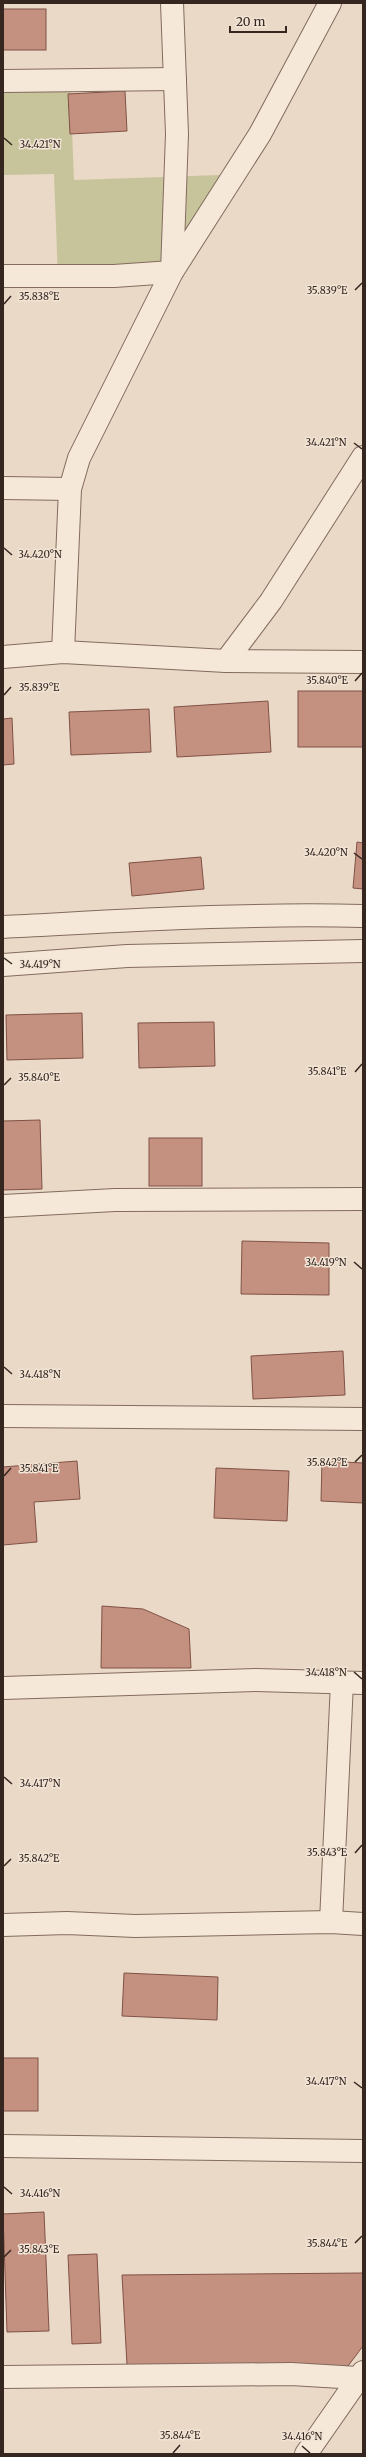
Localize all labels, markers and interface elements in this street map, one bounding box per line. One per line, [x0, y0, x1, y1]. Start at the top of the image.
scale bar [230, 8, 286, 34]
text: 20 m [236, 14, 265, 29]
text: 34.421°N [20, 138, 61, 151]
text: 35.839°E [307, 284, 348, 297]
text: 35.838°E [19, 290, 60, 303]
text: 34.421°N [306, 436, 347, 449]
text: 34.420°N [18, 548, 62, 561]
text: 35.840°E [306, 674, 349, 687]
text: 35.839°E [19, 681, 60, 694]
text: 34.420°N [304, 846, 348, 859]
text: 34.419°N [19, 958, 61, 971]
text: 35.841°E [308, 1065, 347, 1078]
text: 35.840°E [18, 1071, 61, 1084]
text: 34.419°N [305, 1256, 347, 1269]
text: 34.418°N [19, 1368, 61, 1381]
text: 35.842°E [307, 1456, 348, 1469]
text: 35.841°E [20, 1462, 59, 1475]
text: 34.418°N [305, 1666, 347, 1679]
text: 34.417°N [20, 1777, 61, 1790]
text: 35.843°E [307, 1846, 348, 1859]
text: 35.842°E [19, 1852, 60, 1865]
text: 34.417°N [306, 2075, 347, 2088]
text: 34.416°N [20, 2187, 61, 2200]
text: 35.844°E [307, 2237, 348, 2250]
text: 35.843°E [19, 2243, 60, 2256]
text: 35.844°E [160, 2429, 201, 2442]
text: 34.416°N [282, 2430, 323, 2443]

